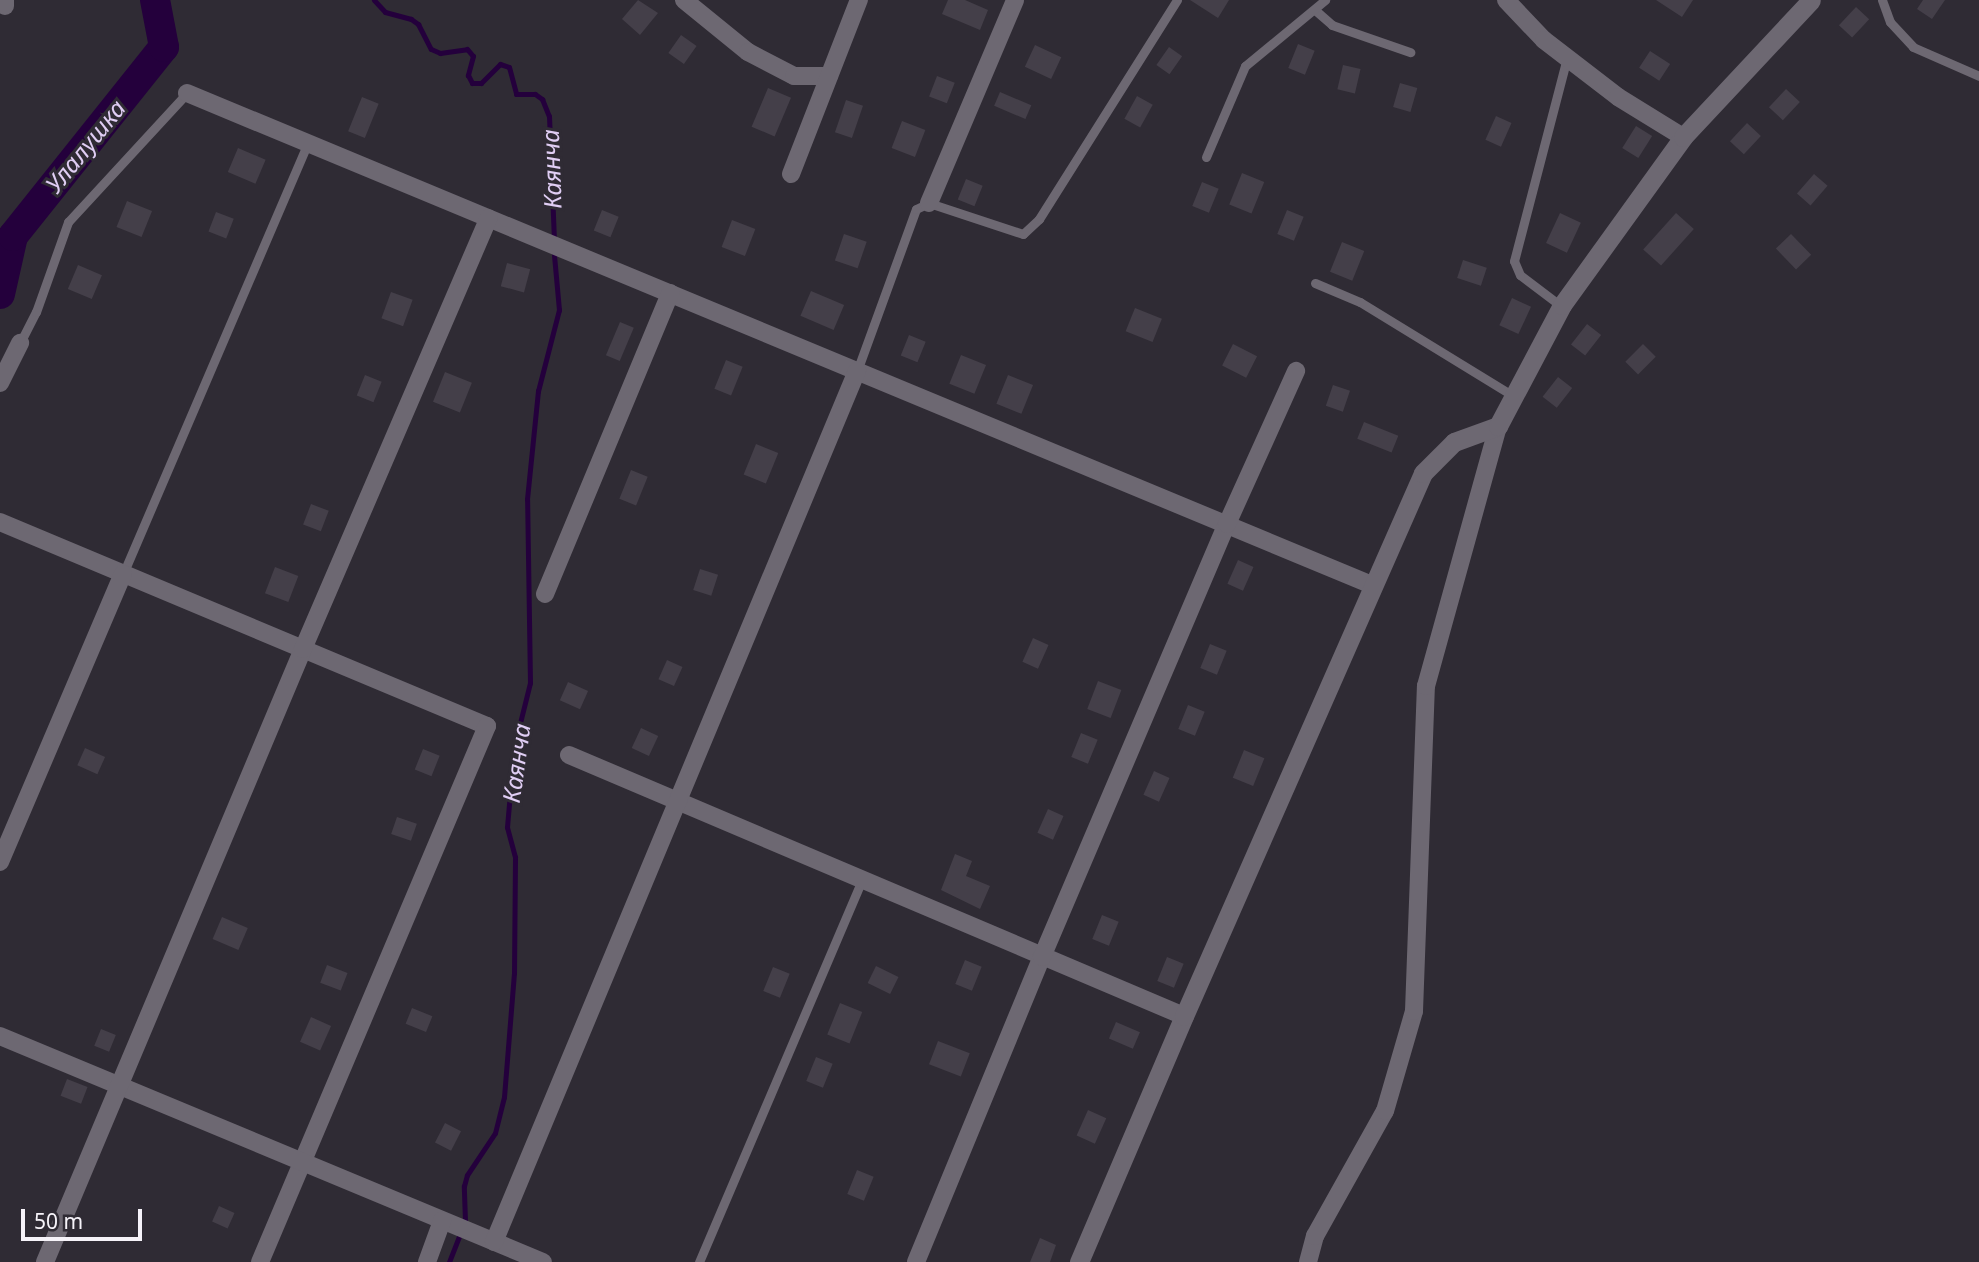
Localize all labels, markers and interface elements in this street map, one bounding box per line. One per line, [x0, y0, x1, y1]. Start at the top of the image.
water label: Улалушка [39, 94, 131, 198]
water label: Каянча [535, 129, 567, 209]
water label: Каянча [496, 722, 536, 804]
scale bar [24, 1196, 145, 1240]
text: 50 m [34, 1207, 83, 1235]

